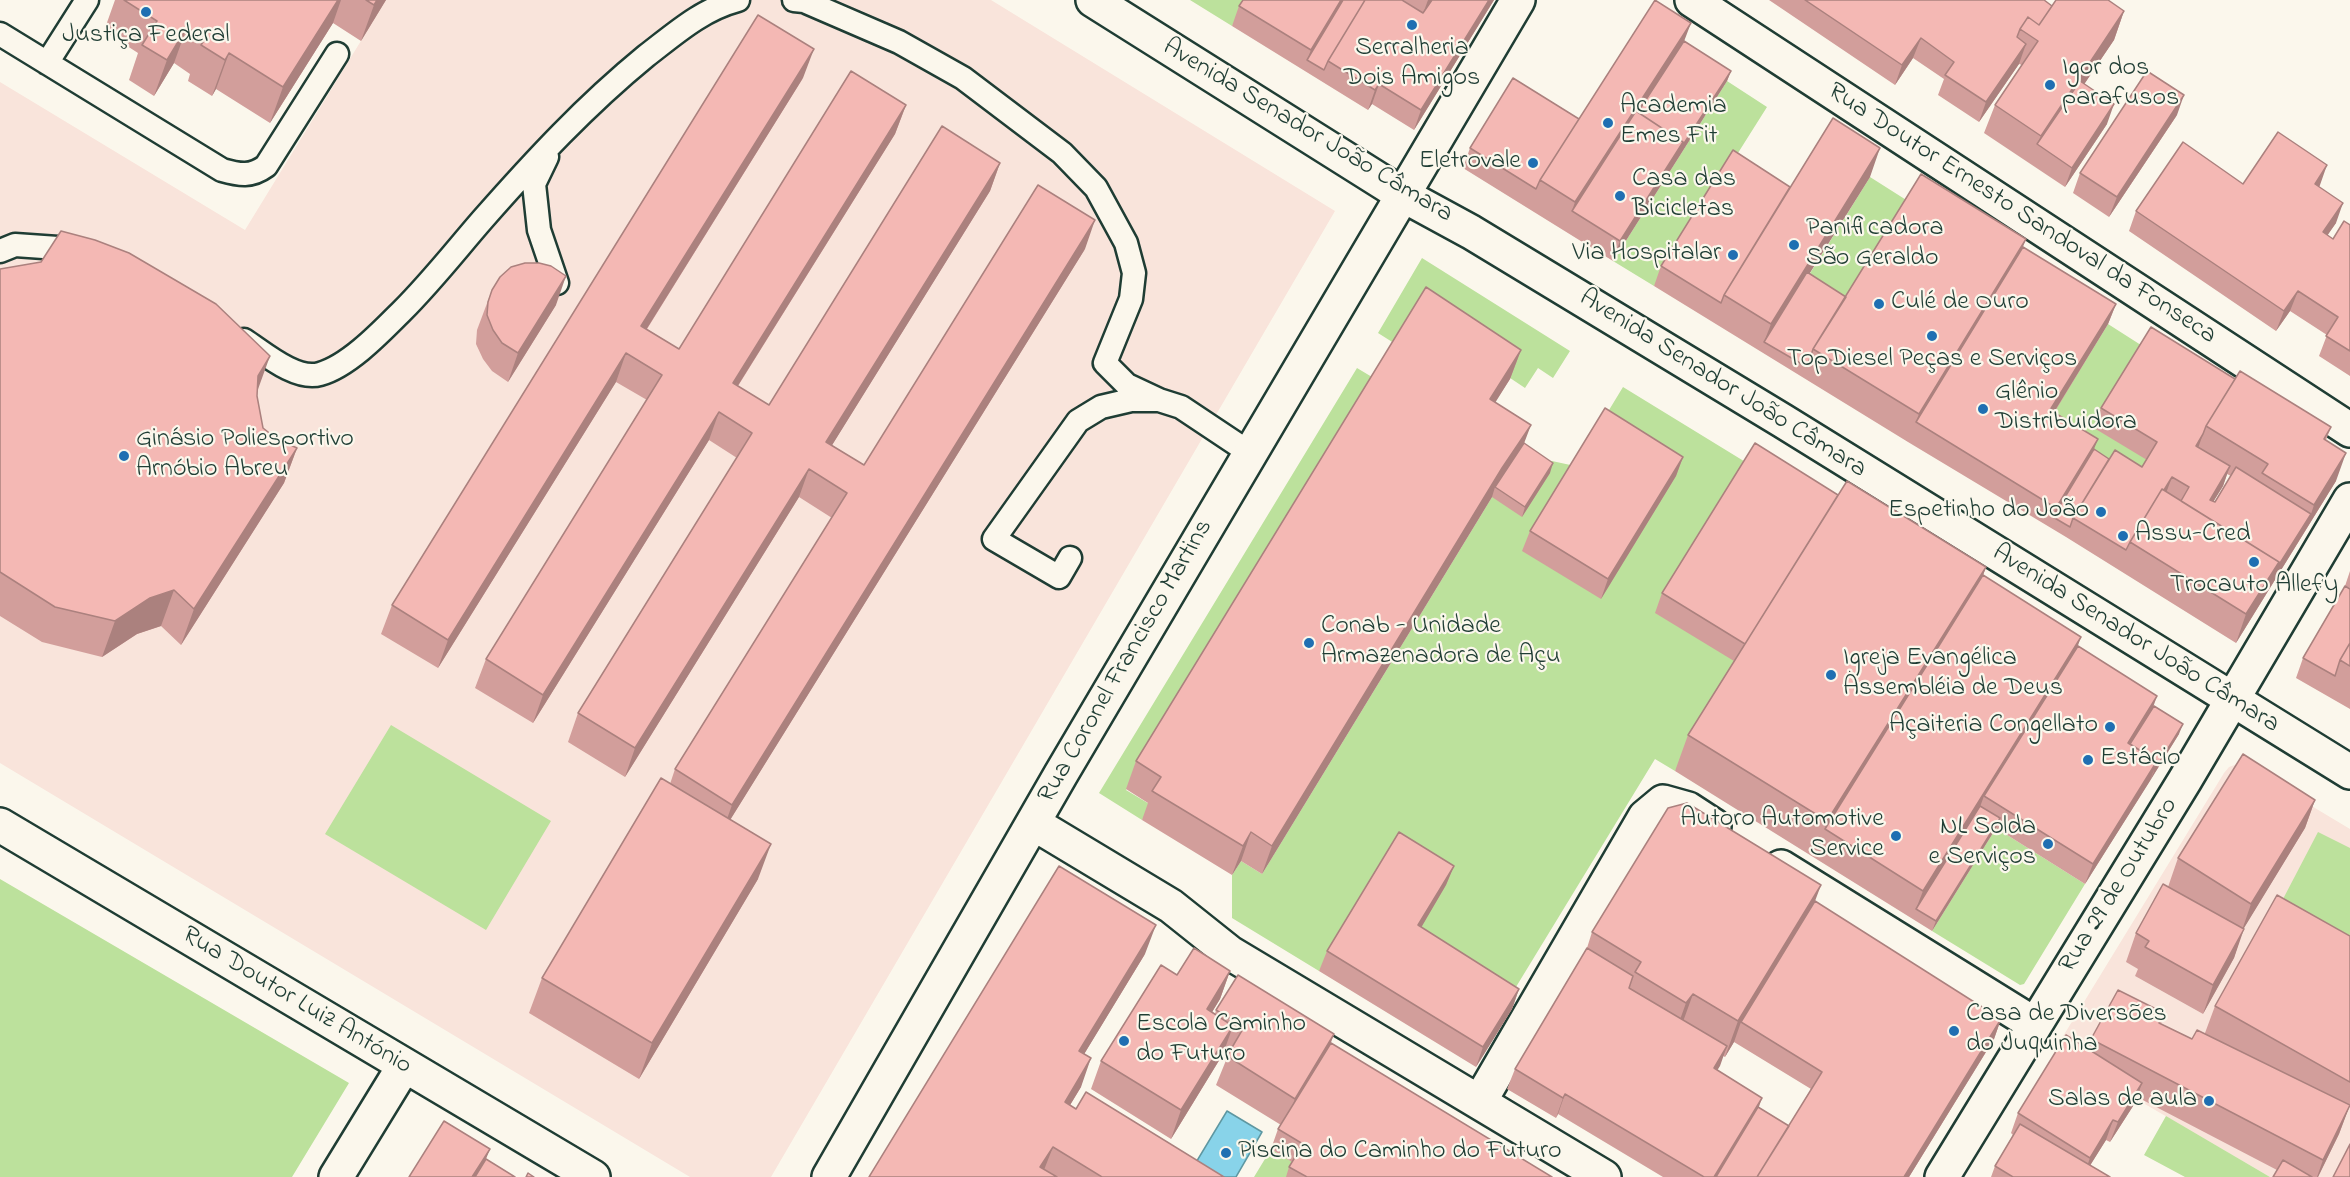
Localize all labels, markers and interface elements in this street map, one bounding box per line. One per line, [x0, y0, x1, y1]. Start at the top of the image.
marker: Justiça Federal [139, 5, 153, 19]
marker: Serralheria Dois Amigos [1405, 18, 1419, 32]
place label: Justiça Federal [62, 21, 230, 53]
street label: Avenida Senador João Câmara [1156, 33, 1458, 231]
place label: Serralheria Dois Amigos [1344, 34, 1480, 96]
place label: Igor dos parafusos [2062, 54, 2179, 116]
street label: Rua Doutor Ernesto Sandoval da Fonseca [1821, 77, 2221, 353]
marker: Igor dos parafusos [2043, 78, 2057, 92]
place label: Academia Emes Fit [1620, 92, 1727, 154]
marker: Academia Emes Fit [1601, 116, 1615, 130]
place label: Eletrovale [1419, 147, 1521, 179]
marker: Eletrovale [1526, 156, 1540, 170]
place label: Casa das Bicicletas [1632, 165, 1736, 226]
marker: Casa das Bicicletas [1613, 189, 1627, 203]
place label: Panificadora São Geraldo [1806, 214, 1944, 276]
marker: Panificadora São Geraldo [1787, 238, 1801, 252]
place label: Via Hospitalar [1572, 239, 1721, 271]
marker: Via Hospitalar [1726, 248, 1740, 262]
street label: Avenida Senador João Câmara [1573, 284, 1871, 486]
place label: Culé de Ouro [1891, 288, 2029, 320]
marker: Culé de Ouro [1872, 297, 1886, 311]
marker: TopDiesel Peças e Serviços [1925, 329, 1939, 343]
place label: TopDiesel Peças e Serviços [1787, 345, 2077, 377]
place label: Glênio Distribuidora [1995, 378, 2137, 440]
marker: Glênio Distribuidora [1976, 402, 1990, 416]
place label: Ginásio Poliesportivo Arnóbio Abreu [136, 425, 354, 486]
marker: Ginásio Poliesportivo Arnóbio Abreu [117, 449, 131, 463]
place label: Espetinho do João [1888, 496, 2089, 528]
marker: Espetinho do João [2094, 505, 2108, 519]
street label: Rua Coronel Francisco Martins [1033, 515, 1221, 809]
place label: Assu-Cred [2135, 520, 2251, 552]
marker: Assu-Cred [2116, 529, 2130, 543]
street label: Avenida Senador João Câmara [1986, 539, 2284, 741]
marker: Trocauto Allefy [2247, 555, 2261, 569]
place label: Trocauto Allefy [2170, 571, 2338, 603]
place label: Conab - Unidade Armazenadora de Açu [1321, 612, 1561, 674]
marker: Conab - Unidade Armazenadora de Açu [1302, 636, 1316, 650]
place label: Igreja Evangélica Assembléia de Deus [1843, 644, 2063, 706]
marker: Igreja Evangélica Assembléia de Deus [1824, 668, 1838, 682]
place label: Açaiteria Congellato [1889, 711, 2098, 743]
marker: Açaiteria Congellato [2103, 720, 2117, 734]
place label: Estácio [2100, 744, 2181, 776]
marker: Estácio [2081, 753, 2095, 767]
street label: Rua 29 de Outubro [2054, 793, 2186, 979]
place label: Autoro Automotive Service [1680, 805, 1884, 867]
place label: NL Solda e Serviços [1928, 813, 2036, 874]
marker: Autoro Automotive Service [1889, 829, 1903, 843]
marker: NL Solda e Serviços [2041, 837, 2055, 851]
street label: Rua Doutor Luiz António [175, 921, 417, 1083]
place label: Casa de Diversões do Juquinha [1966, 1000, 2167, 1062]
place label: Escola Caminho do Futuro [1136, 1010, 1306, 1072]
marker: Casa de Diversões do Juquinha [1947, 1024, 1961, 1038]
marker: Escola Caminho do Futuro [1117, 1034, 1131, 1048]
place label: Salas de aula [2048, 1085, 2197, 1117]
marker: Salas de aula [2202, 1094, 2216, 1108]
place label: Piscina do Caminho do Futuro [1238, 1137, 1562, 1169]
marker: Piscina do Caminho do Futuro [1219, 1146, 1233, 1160]

